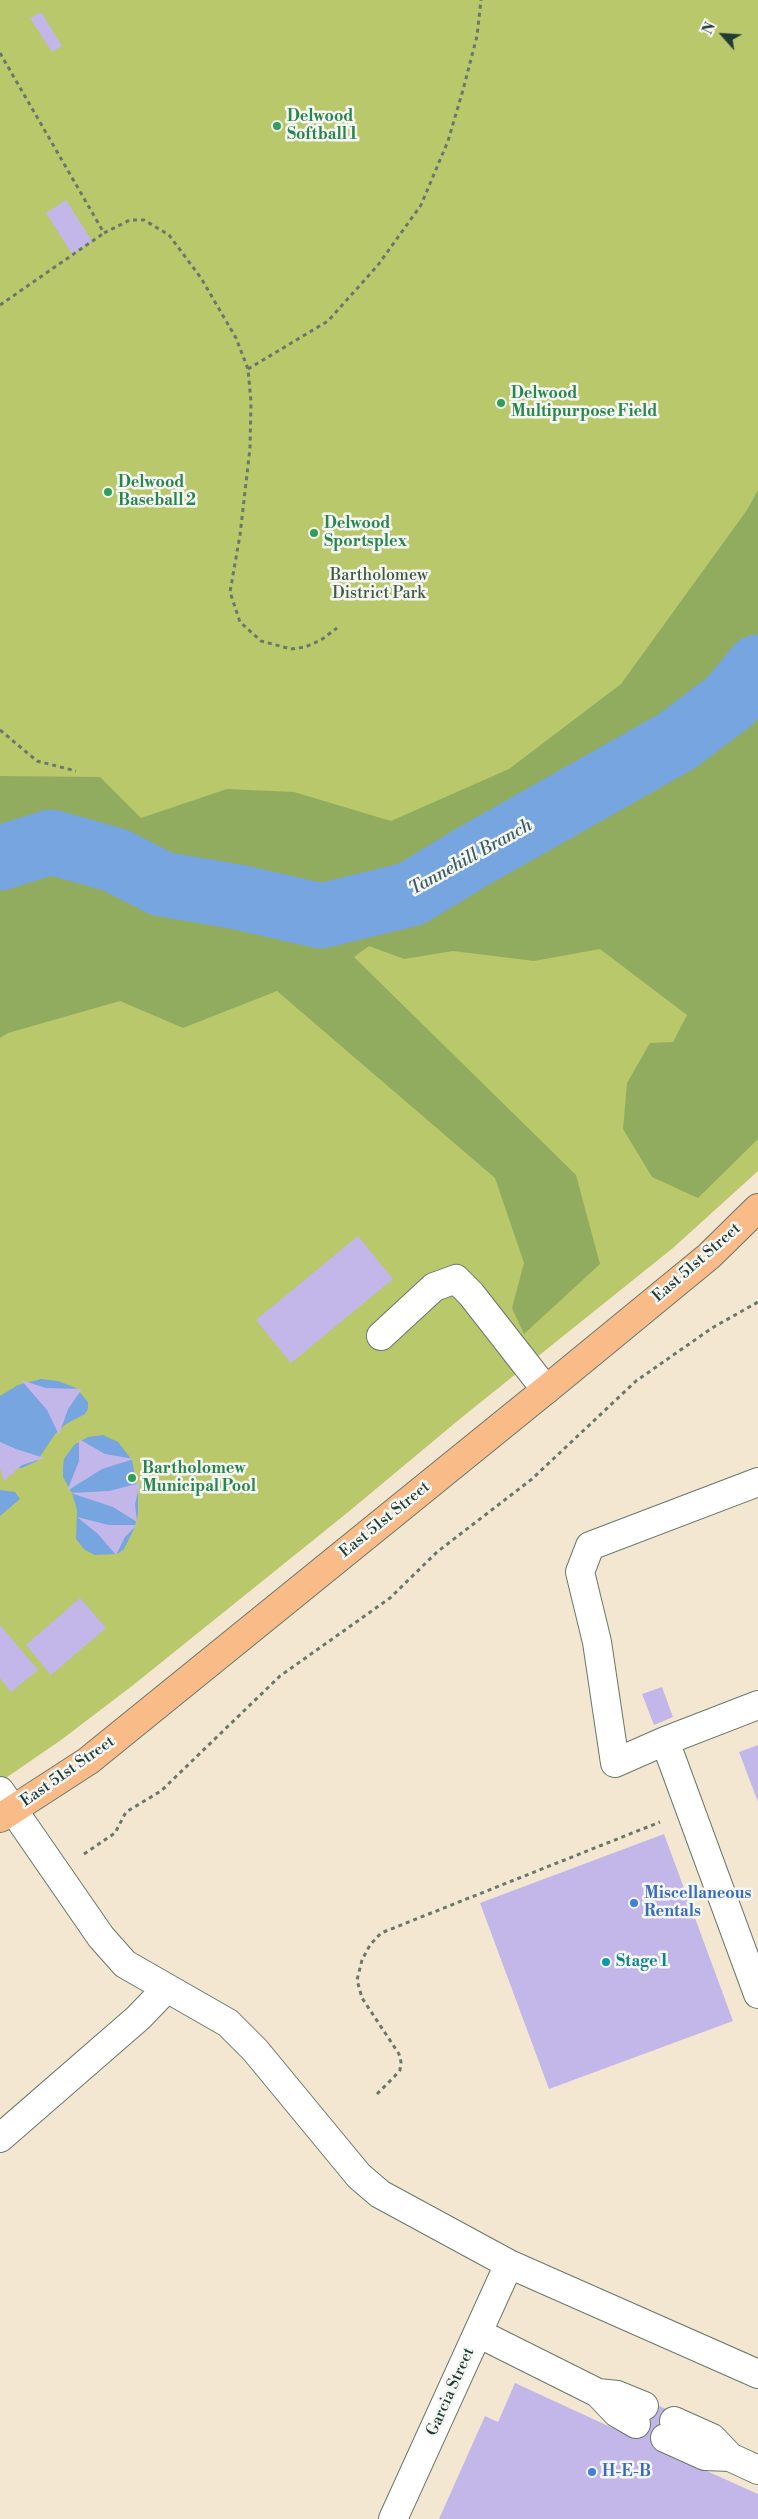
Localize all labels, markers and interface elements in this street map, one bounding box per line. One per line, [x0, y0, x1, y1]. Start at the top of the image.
north arrow [698, 10, 748, 60]
text: N [699, 20, 720, 37]
place label: Delwood Softball 1 [287, 107, 357, 145]
marker: Delwood Softball 1 [271, 120, 283, 132]
place label: Delwood Multipurpose Field [511, 384, 657, 422]
marker: Delwood Multipurpose Field [495, 397, 507, 409]
place label: Delwood Baseball 2 [118, 473, 196, 511]
marker: Delwood Baseball 2 [102, 486, 114, 498]
place label: Delwood Sportsplex [324, 514, 407, 552]
marker: Delwood Sportsplex [308, 527, 320, 539]
park label: Bartholomew District Park [330, 566, 428, 604]
water label: Tannehill Branch [406, 815, 536, 901]
street label: East 51st Street [649, 1220, 745, 1306]
place label: Bartholomew Municipal Pool [142, 1459, 256, 1497]
marker: Bartholomew Municipal Pool [126, 1472, 138, 1484]
street label: East 51st Street [336, 1478, 434, 1562]
street label: East 51st Street [17, 1732, 119, 1812]
place label: Miscellaneous Rentals [644, 1884, 751, 1922]
marker: Miscellaneous Rentals [628, 1897, 640, 1909]
place label: Stage 1 [616, 1952, 668, 1972]
marker: Stage 1 [600, 1956, 612, 1968]
street label: Garcia Street [423, 2345, 479, 2439]
place label: H-E-B [602, 2462, 651, 2482]
marker: H-E-B [586, 2466, 598, 2478]

